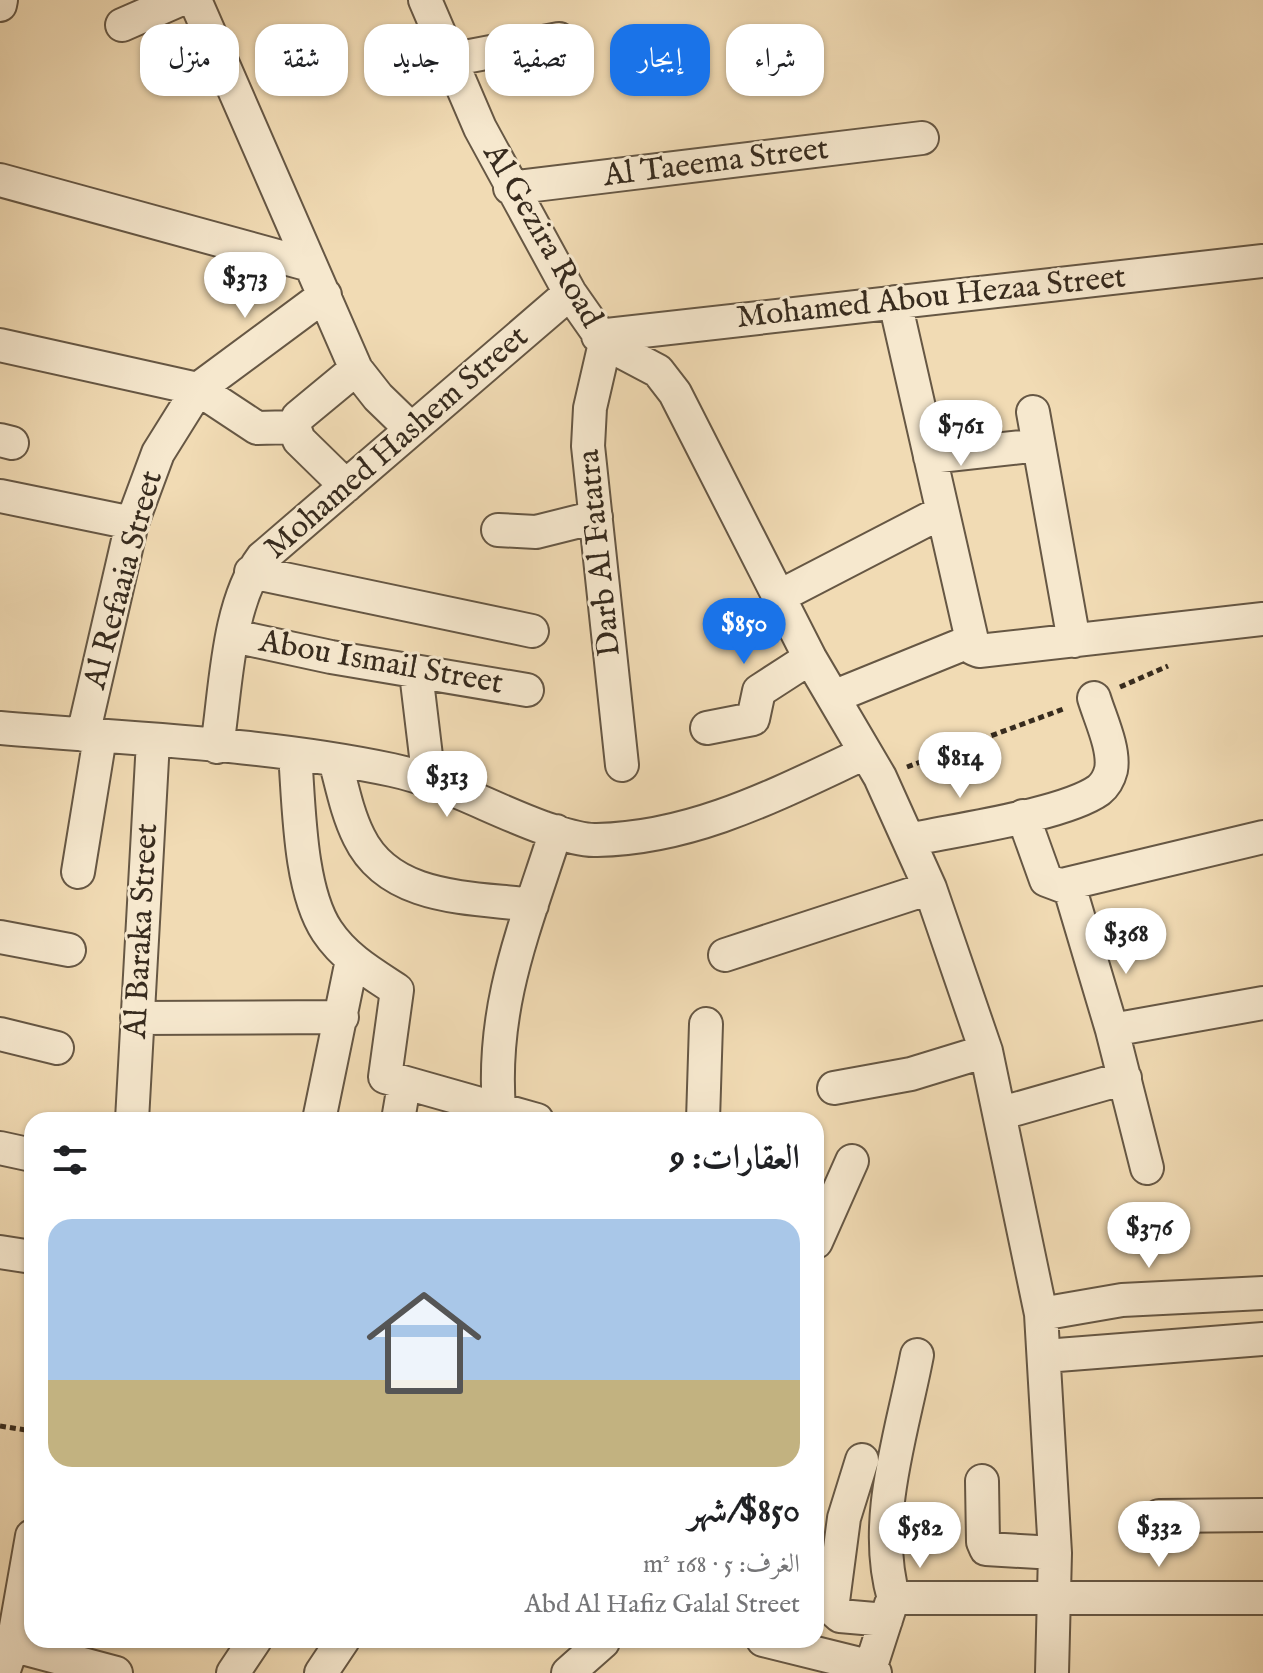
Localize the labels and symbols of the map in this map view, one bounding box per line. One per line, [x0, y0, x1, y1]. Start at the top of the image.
street label: Al Taeema Street [600, 129, 831, 197]
street label: Al Gezira Road [472, 136, 612, 336]
pin: $373 [198, 252, 292, 320]
street label: Mohamed Abou Hezaa Street [734, 257, 1128, 339]
street label: Mohamed Hashem Street [257, 317, 537, 569]
pin: $761 [914, 400, 1008, 468]
street label: Darb Al Fatatra [569, 447, 631, 658]
street label: Al Refaaia Street [75, 466, 173, 695]
pin: $850 [697, 598, 791, 666]
street label: Abou Ismail Street [255, 621, 506, 705]
pin: $814 [913, 732, 1007, 800]
pin: $313 [400, 751, 494, 819]
street label: Al Baraka Street [116, 822, 168, 1041]
pin: $368 [1079, 908, 1173, 976]
pin: $376 [1102, 1202, 1196, 1270]
pin: $332 [1112, 1501, 1206, 1569]
pin: $582 [873, 1502, 967, 1570]

